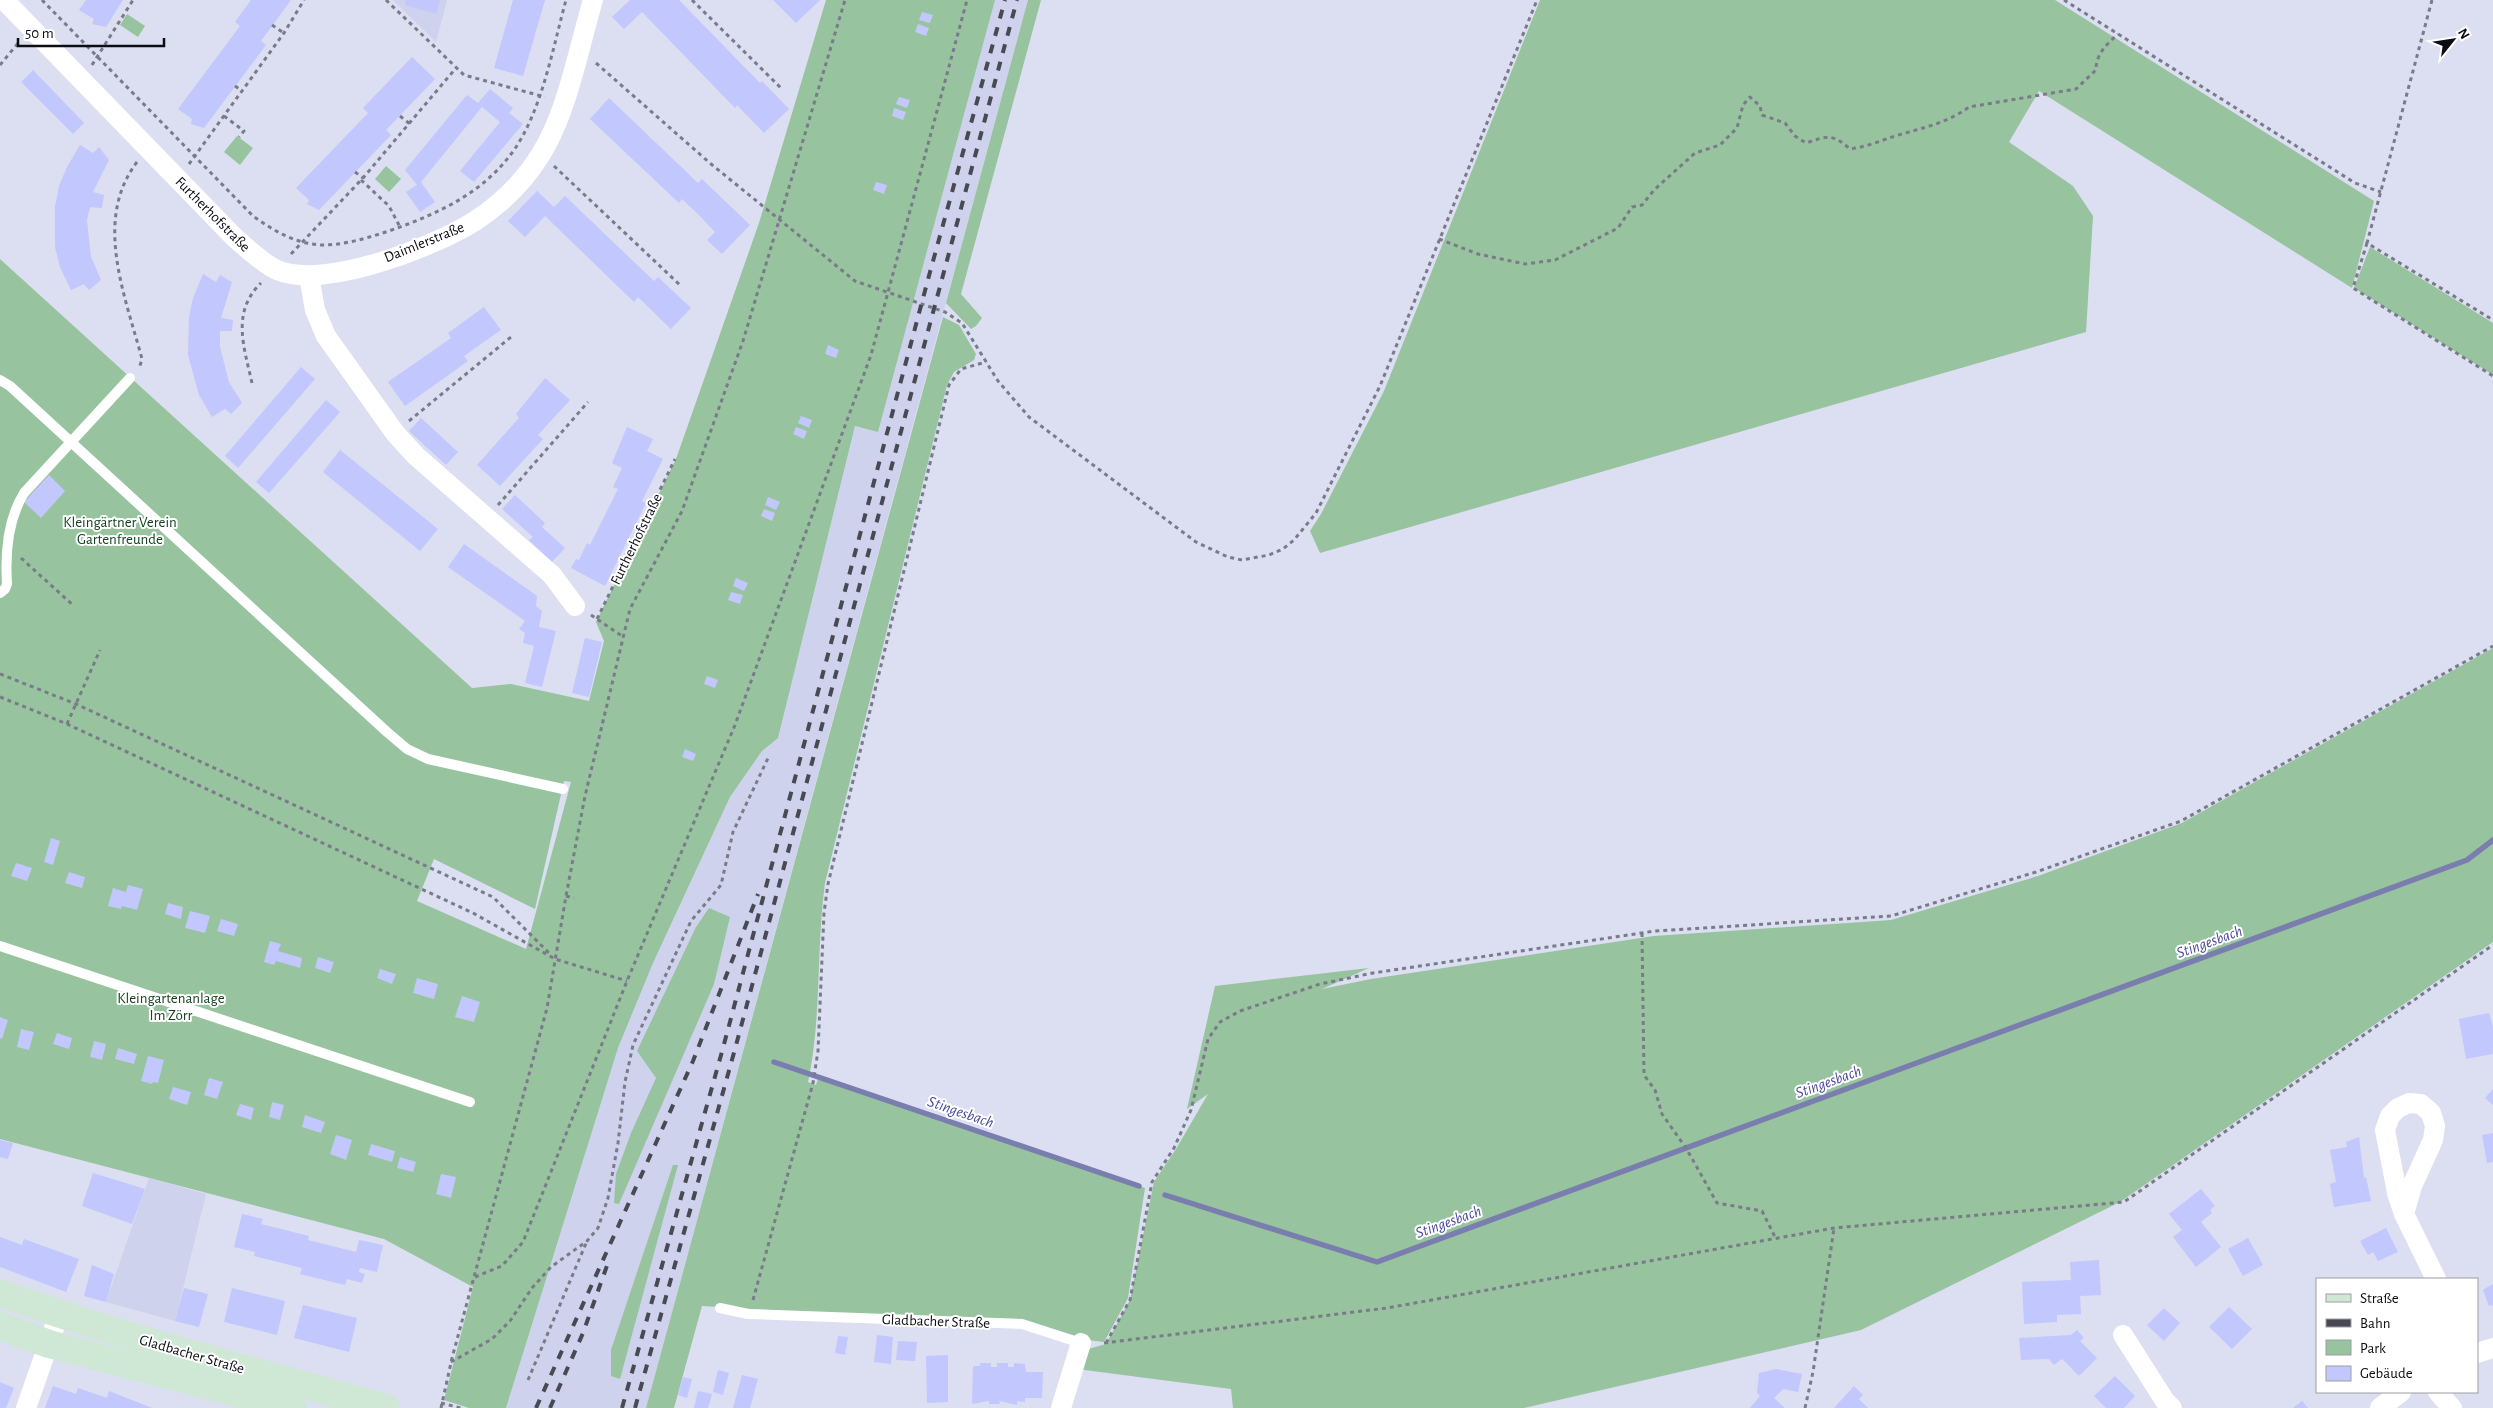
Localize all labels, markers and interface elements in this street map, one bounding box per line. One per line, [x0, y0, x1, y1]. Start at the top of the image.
scale bar [18, 15, 164, 47]
north arrow [2428, 15, 2478, 65]
text: 50 m [25, 26, 54, 41]
text: N [2455, 26, 2472, 42]
street label: Furtherhofstraße [172, 174, 253, 255]
street label: Daimlerstraße [382, 220, 466, 265]
street label: Furtherhofstraße [608, 491, 665, 587]
park label: Kleingärtner Verein Gartenfreunde [63, 515, 177, 547]
water label: Stingesbach [2174, 923, 2244, 961]
park label: Kleingartenanlage Im Zörr [117, 991, 225, 1023]
water label: Stingesbach [1793, 1063, 1863, 1101]
water label: Stingesbach [926, 1093, 996, 1131]
water label: Stingesbach [1413, 1203, 1483, 1241]
legend [2316, 1278, 2478, 1393]
text: Straße [2360, 1291, 2399, 1306]
street label: Gladbacher Straße [882, 1312, 990, 1331]
text: Bahn [2360, 1316, 2390, 1331]
street label: Gladbacher Straße [138, 1332, 246, 1377]
text: Park [2360, 1341, 2386, 1356]
text: Gebäude [2360, 1366, 2413, 1381]

